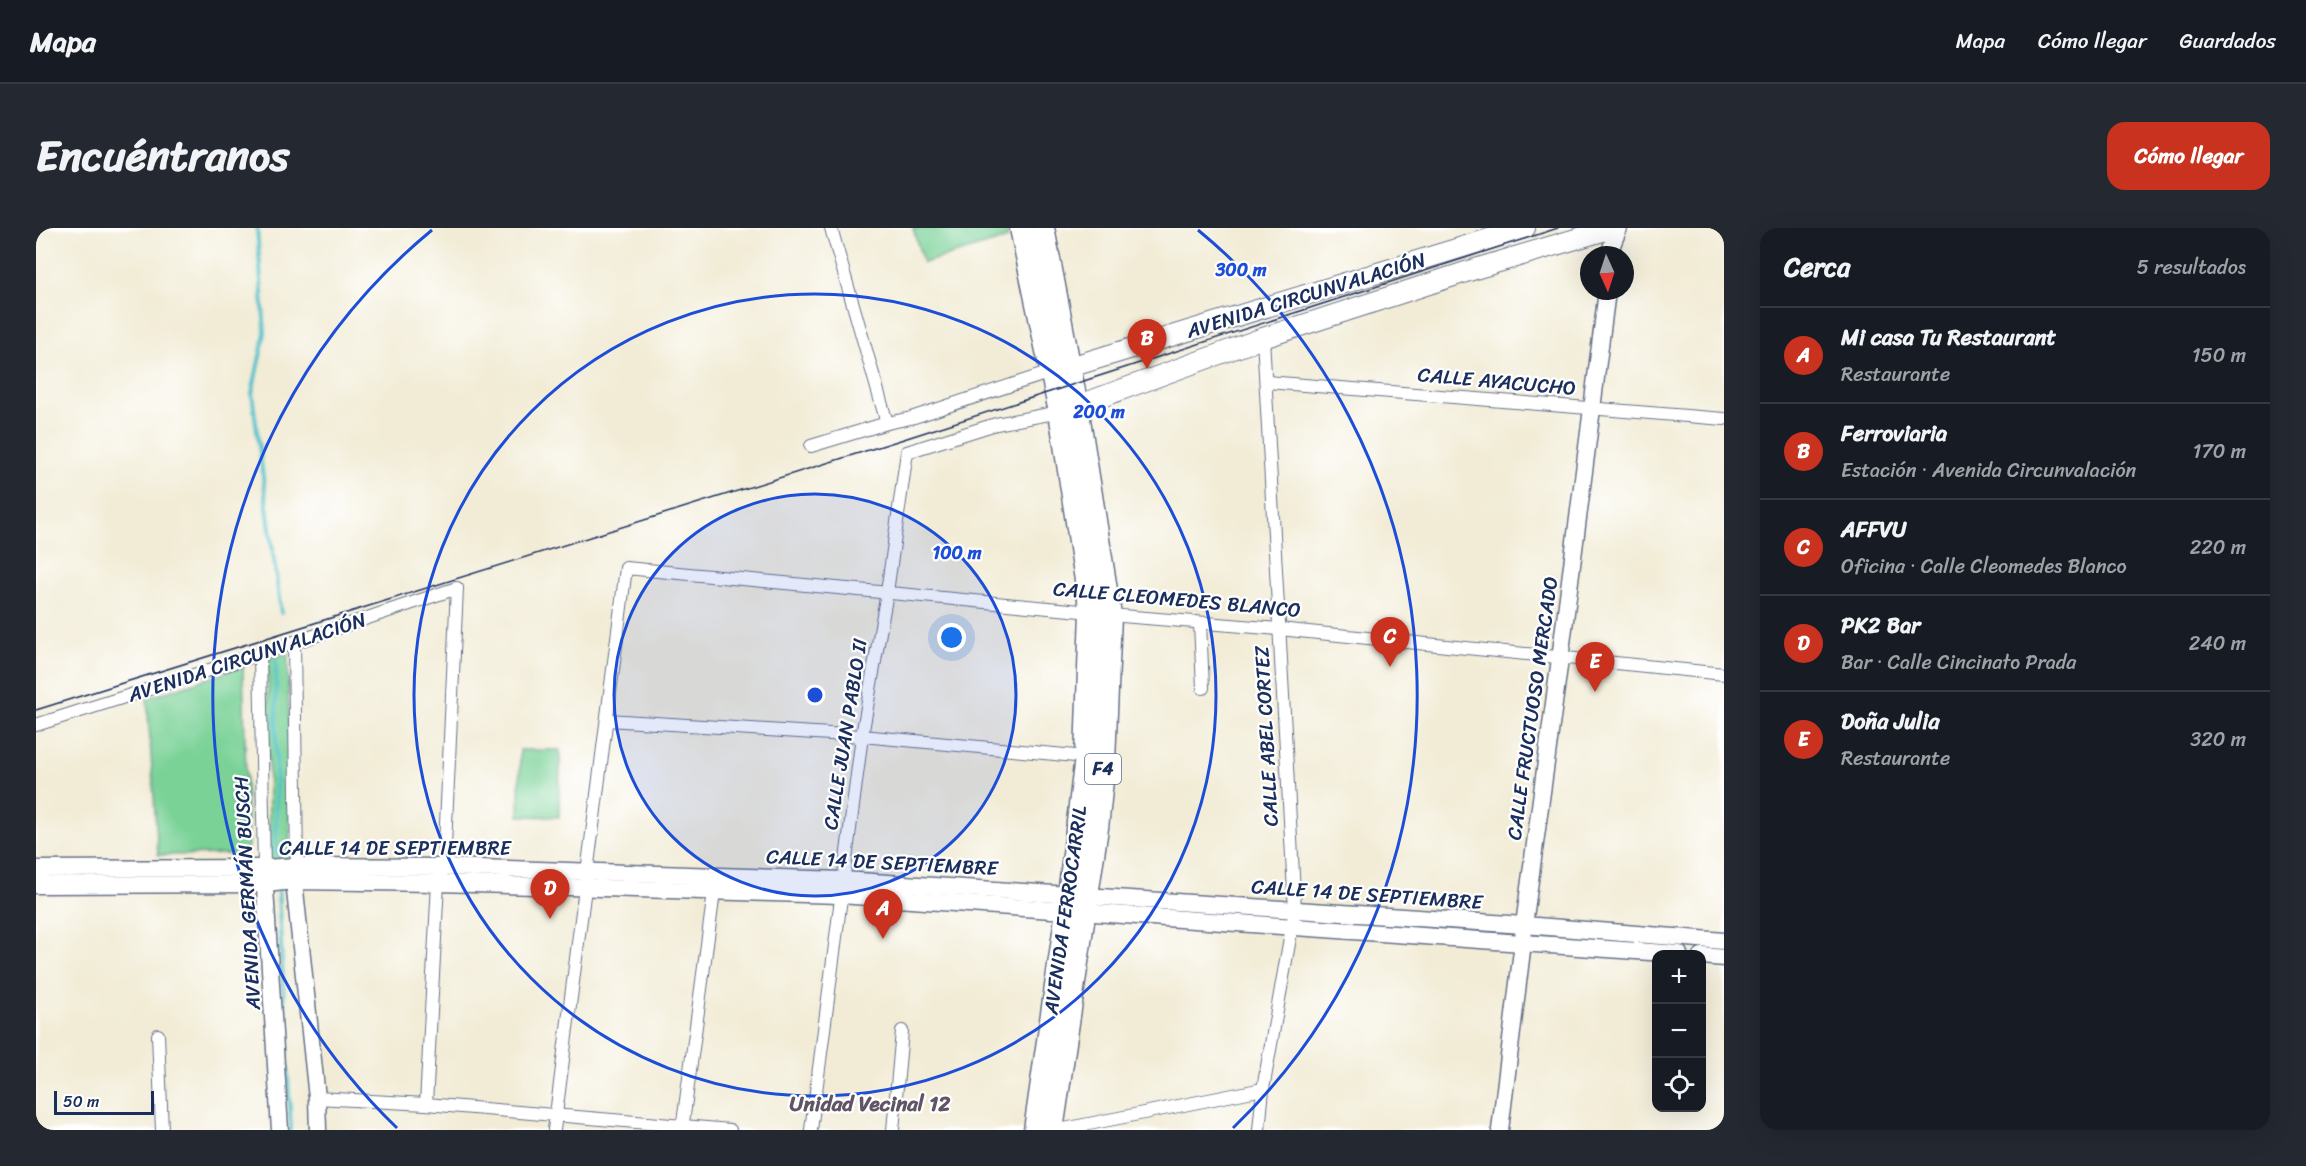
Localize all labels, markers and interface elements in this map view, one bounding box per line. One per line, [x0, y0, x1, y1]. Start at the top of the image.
text: Mapa [30, 17, 96, 66]
text: Mapa [1956, 22, 2005, 60]
text: Cómo llegar [2038, 22, 2147, 60]
text: Guardados [2180, 22, 2276, 60]
text: Encuéntranos [36, 119, 289, 193]
button: Cómo llegar [2107, 122, 2270, 190]
street label: AVENIDA CIRCUNVALACIÓN [1181, 242, 1430, 349]
text: Cerca [1784, 244, 1850, 290]
north arrow [1580, 246, 1634, 300]
text: 5 resultados [2137, 250, 2246, 285]
text: 300 m [1214, 254, 1267, 286]
text: Mi casa Tu Restaurant [1841, 318, 2056, 357]
pin: B [1128, 320, 1166, 369]
text: A [1797, 338, 1810, 373]
text: 150 m [2192, 338, 2246, 373]
street label: CALLE AYACUCHO [1416, 357, 1578, 406]
text: Restaurante [1841, 357, 1950, 392]
text: 200 m [1072, 396, 1125, 428]
text: Ferroviaria [1841, 414, 1947, 453]
text: B [1797, 434, 1810, 469]
text: 170 m [2193, 434, 2246, 469]
text: Estación · Avenida Circunvalación [1841, 453, 2136, 488]
text: AFFVU [1841, 510, 1907, 549]
text: C [1797, 530, 1810, 565]
text: 220 m [2190, 530, 2246, 565]
text: 100 m [933, 537, 982, 569]
text: Oficina · Calle Cleomedes Blanco [1841, 549, 2127, 584]
street label: CALLE CLEOMEDES BLANCO [1052, 571, 1302, 628]
street label: CALLE FRUCTUOSO MERCADO [1497, 574, 1568, 842]
street label: AVENIDA CIRCUNVALACIÓN [122, 602, 371, 713]
text: PK2 Bar [1841, 606, 1920, 645]
pin: C [1370, 618, 1410, 667]
your location [937, 623, 966, 652]
text: D [1798, 626, 1809, 661]
text: 240 m [2189, 626, 2246, 661]
street label: CALLE JUAN PABLO II [813, 636, 878, 832]
pin: E [1576, 642, 1614, 692]
street label: CALLE ABEL CORTEZ [1244, 644, 1289, 827]
text: Bar · Calle Cincinato Prada [1841, 645, 2076, 680]
centre of rings [805, 685, 825, 705]
text: Doña Julia [1841, 702, 1939, 741]
text: E [1798, 722, 1809, 757]
text: 320 m [2190, 722, 2246, 757]
text: Restaurante [1841, 741, 1950, 776]
road number: F4 [1085, 754, 1121, 784]
street label: AVENIDA GERMÁN BUSCH [224, 775, 271, 1012]
street label: AVENIDA FERROCARRIL [1033, 803, 1098, 1018]
street label: CALLE 14 DE SEPTIEMBRE [279, 831, 513, 866]
street label: CALLE 14 DE SEPTIEMBRE [765, 839, 1000, 886]
street label: CALLE 14 DE SEPTIEMBRE [1250, 869, 1486, 920]
pin: D [530, 870, 570, 919]
pin: A [864, 890, 902, 939]
map controls [1652, 950, 1706, 1112]
button: + [1652, 950, 1706, 1004]
button: − [1652, 1004, 1706, 1058]
button: locate [1652, 1058, 1706, 1112]
district label: Unidad Vecinal 12 [790, 1085, 950, 1123]
text: 50 m [63, 1087, 99, 1116]
scale bar [54, 1088, 154, 1116]

